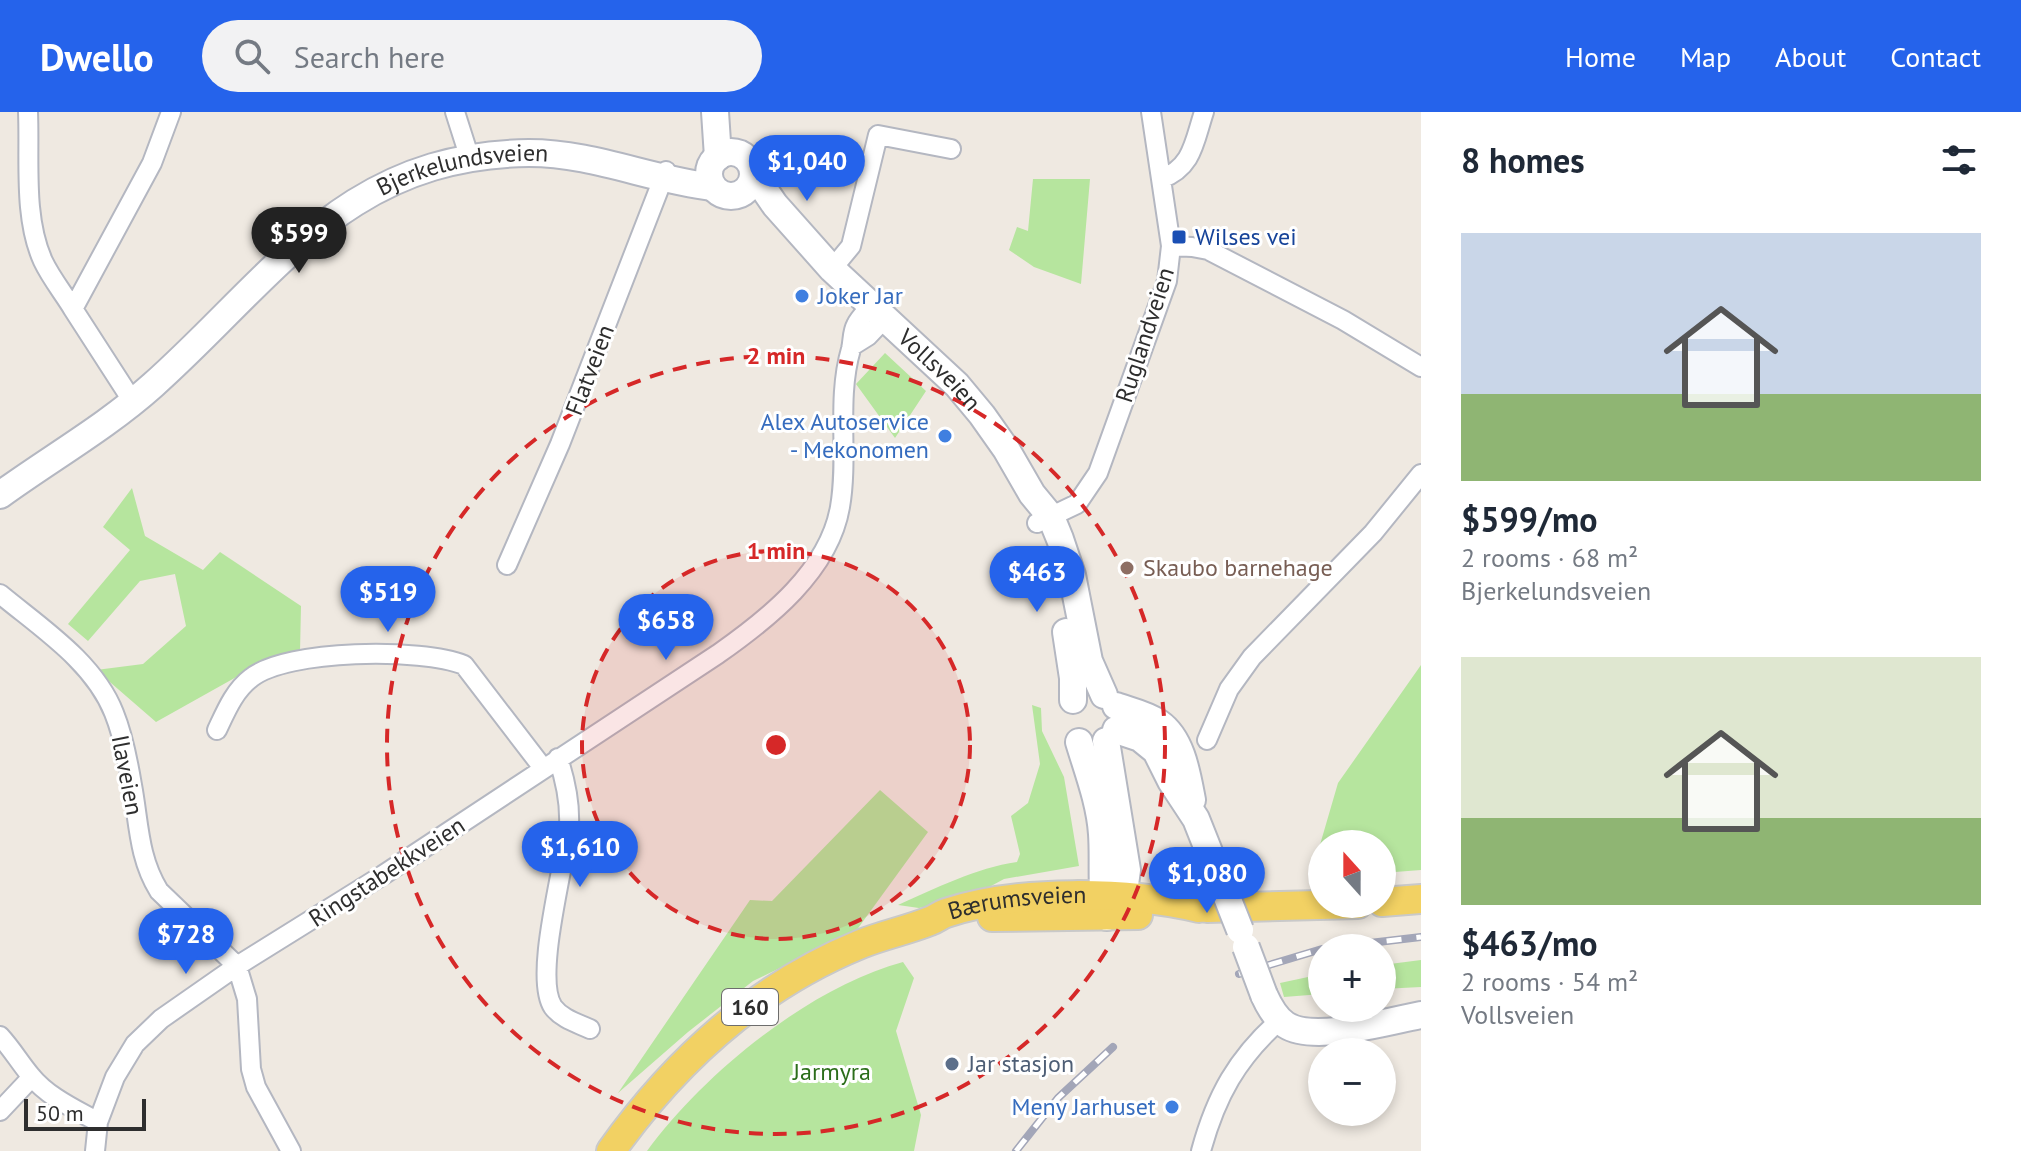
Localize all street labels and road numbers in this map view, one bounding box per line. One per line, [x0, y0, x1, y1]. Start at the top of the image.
street label: Bjerkelundsveien [371, 137, 549, 203]
street label: Ruglandveien [1108, 263, 1181, 406]
street label: Flatveien [558, 320, 621, 420]
street label: Vollsveien [891, 321, 988, 417]
street label: Ilaveien [105, 732, 150, 818]
street label: Ringstabekkveien [303, 810, 471, 934]
street label: Bærumsveien [944, 879, 1086, 927]
road number: 160 [722, 989, 778, 1025]

